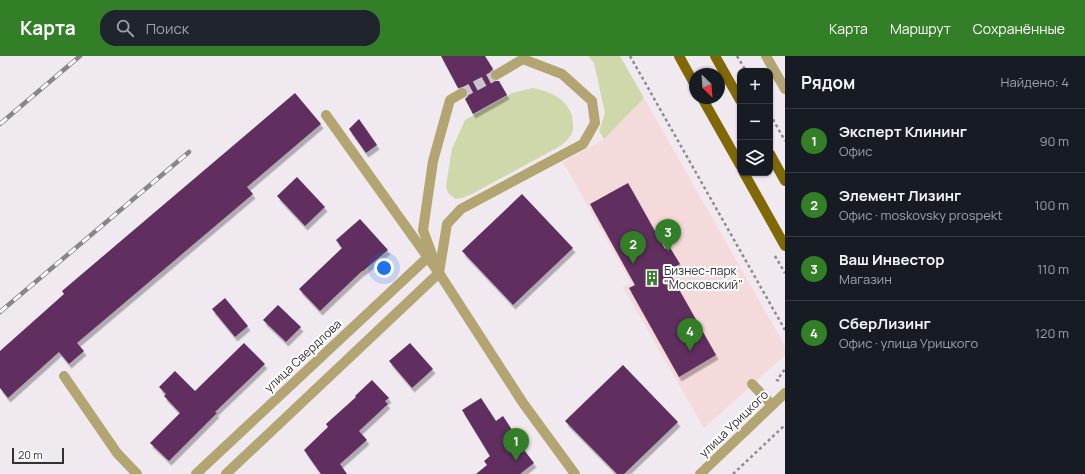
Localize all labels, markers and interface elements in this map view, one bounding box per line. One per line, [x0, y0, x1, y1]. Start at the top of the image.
search box [100, 10, 380, 46]
text: Карта [20, 15, 76, 41]
icon: search [114, 17, 136, 39]
text: Поиск [146, 18, 189, 39]
text: Карта [829, 19, 868, 38]
text: Маршрут [890, 19, 951, 38]
text: Сохранённые [973, 19, 1065, 38]
north arrow [689, 68, 725, 104]
map controls [737, 68, 773, 176]
button: + [737, 68, 773, 104]
text: Рядом [801, 71, 855, 94]
text: Найдено: 4 [1001, 73, 1069, 91]
button: − [737, 104, 773, 140]
text: Эксперт Клининг [839, 121, 967, 142]
text: 1 [811, 132, 817, 150]
text: 90 m [1039, 132, 1069, 150]
button: layers [737, 140, 773, 176]
text: Офис [839, 142, 872, 160]
text: Элемент Лизинг [839, 185, 961, 206]
text: 2 [810, 196, 818, 214]
text: 100 m [1034, 196, 1069, 214]
text: Офис · moskovsky prospekt [839, 206, 1002, 224]
pin: 3 [655, 219, 681, 252]
pin: 2 [620, 231, 646, 264]
text: Ваш Инвестор [839, 249, 944, 270]
your location [374, 258, 394, 278]
text: 3 [810, 260, 818, 278]
text: 110 m [1037, 260, 1069, 278]
place label: Бизнес-парк "Московский" [664, 262, 743, 293]
building icon: Бизнес-парк "Московский" [643, 269, 661, 287]
text: Магазин [839, 270, 892, 288]
text: СберЛизинг [839, 313, 931, 334]
street label: улица Свердлова [260, 315, 345, 396]
pin: 4 [677, 318, 703, 351]
text: 4 [810, 324, 818, 342]
text: 120 m [1035, 324, 1069, 342]
text: Офис · улица Урицкого [839, 334, 978, 352]
street label: улица Урицкого [695, 386, 772, 461]
pin: 1 [503, 428, 529, 461]
scale bar [12, 446, 64, 465]
text: 20 m [18, 447, 43, 462]

